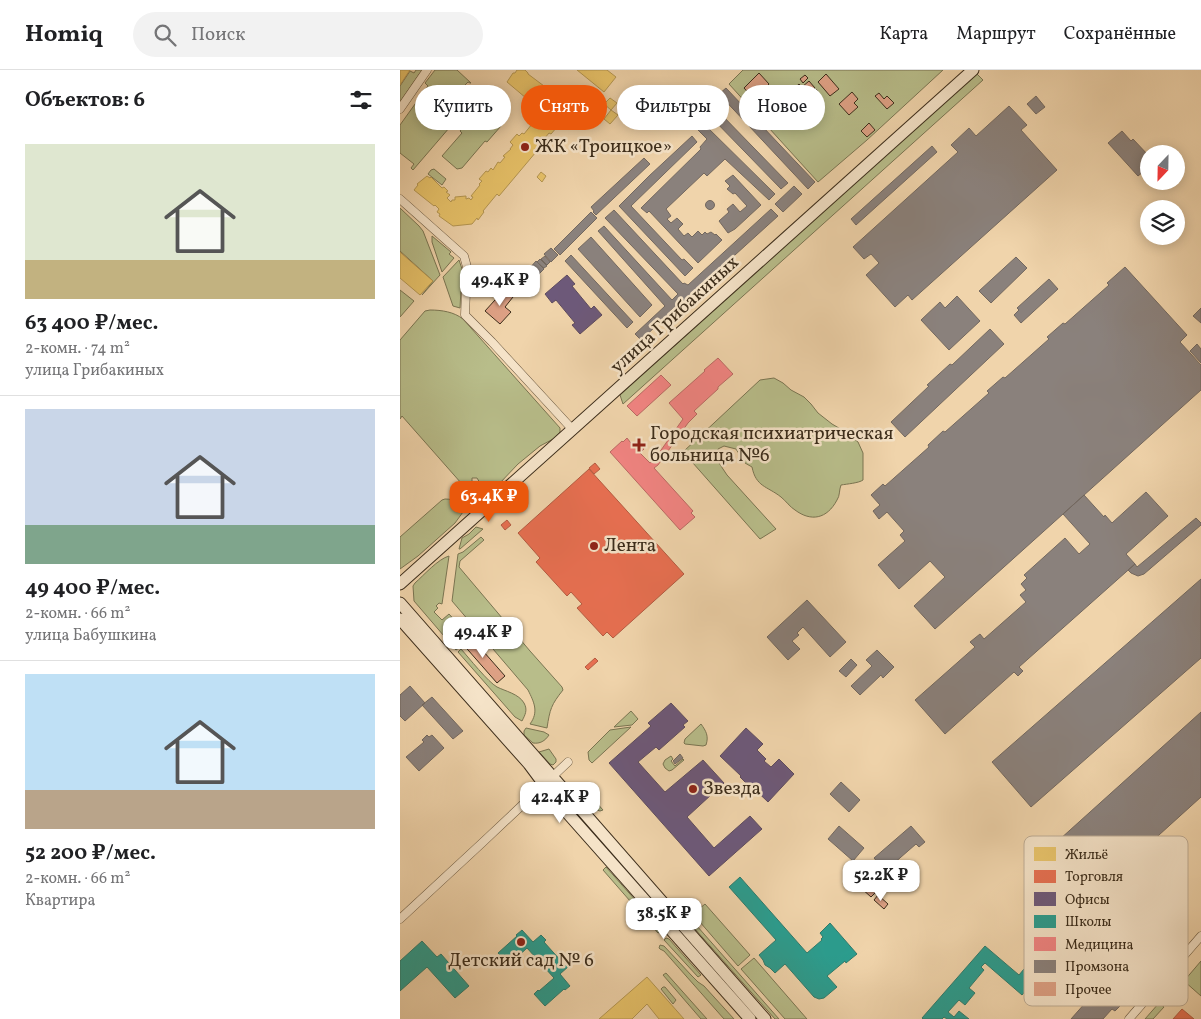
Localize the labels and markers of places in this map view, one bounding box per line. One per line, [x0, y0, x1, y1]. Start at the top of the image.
place label: ЖК «Троицкое» [535, 134, 672, 160]
marker: ЖК «Троицкое» [519, 141, 531, 153]
pin: 49.4K ₽ [454, 264, 546, 307]
place label: Городская психиатрическая больница №6 [650, 421, 893, 469]
marker: Городская психиатрическая больница №6 [632, 438, 646, 452]
pin: 63.4K ₽ [443, 480, 535, 523]
place label: Лента [604, 533, 656, 559]
marker: Лента [588, 540, 600, 552]
pin: 49.4K ₽ [437, 616, 529, 659]
place label: Звезда [703, 776, 761, 802]
pin: 42.4K ₽ [514, 782, 606, 824]
marker: Звезда [687, 783, 699, 795]
pin: 52.2K ₽ [835, 860, 927, 902]
pin: 38.5K ₽ [618, 898, 710, 940]
marker: Детский сад № 6 [515, 936, 527, 948]
place label: Детский сад № 6 [448, 948, 594, 974]

